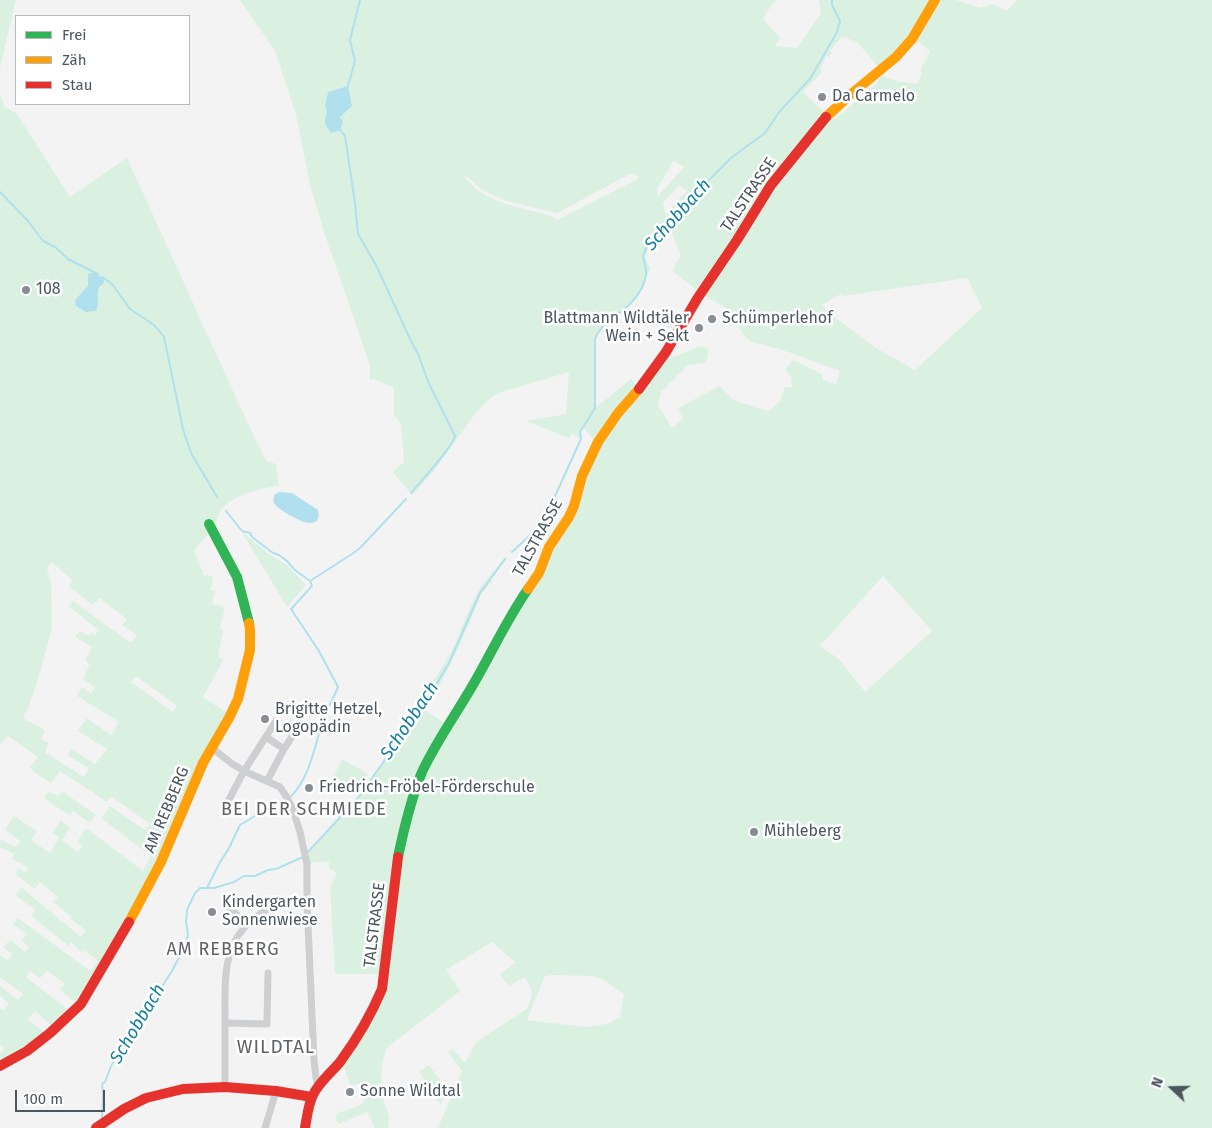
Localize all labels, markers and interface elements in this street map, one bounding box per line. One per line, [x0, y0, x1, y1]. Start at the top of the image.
legend [15, 15, 190, 105]
text: Frei [62, 26, 87, 44]
text: Zäh [62, 51, 87, 69]
text: Stau [62, 76, 92, 94]
place label: Da Carmelo [832, 87, 915, 107]
marker: Da Carmelo [816, 91, 828, 103]
street label: TALSTRASSE [717, 154, 781, 236]
water label: Schobbach [640, 175, 716, 255]
place label: 108 [36, 280, 61, 300]
marker: 108 [20, 284, 32, 296]
place label: Blattmann Wildtäler Wein + Sekt [543, 309, 689, 347]
place label: Schümperlehof [722, 309, 833, 329]
marker: Schümperlehof [706, 313, 718, 325]
marker: Blattmann Wildtäler Wein + Sekt [693, 322, 705, 334]
street label: TALSTRASSE [509, 496, 567, 580]
water label: Schobbach [376, 678, 444, 764]
place label: Brigitte Hetzel, Logopädin [275, 700, 382, 738]
marker: Brigitte Hetzel, Logopädin [259, 713, 271, 725]
street label: AM REBBERG [140, 764, 194, 856]
place label: Friedrich-Fröbel-Förderschule [319, 778, 535, 798]
marker: Friedrich-Fröbel-Förderschule [303, 782, 315, 794]
district label: BEI DER SCHMIEDE [219, 799, 389, 821]
place label: Mühleberg [764, 822, 841, 842]
marker: Mühleberg [748, 826, 760, 838]
street label: TALSTRASSE [360, 881, 390, 969]
place label: Kindergarten Sonnenwiese [222, 893, 318, 931]
marker: Kindergarten Sonnenwiese [206, 906, 218, 918]
district label: AM REBBERG [165, 939, 281, 961]
water label: Schobbach [106, 980, 170, 1068]
district label: WILDTAL [236, 1037, 316, 1059]
north arrow [1147, 1063, 1197, 1113]
text: N [1148, 1075, 1167, 1090]
scale bar [18, 1080, 108, 1112]
place label: Sonne Wildtal [360, 1082, 461, 1102]
marker: Sonne Wildtal [344, 1086, 356, 1098]
text: 100 m [23, 1090, 63, 1108]

